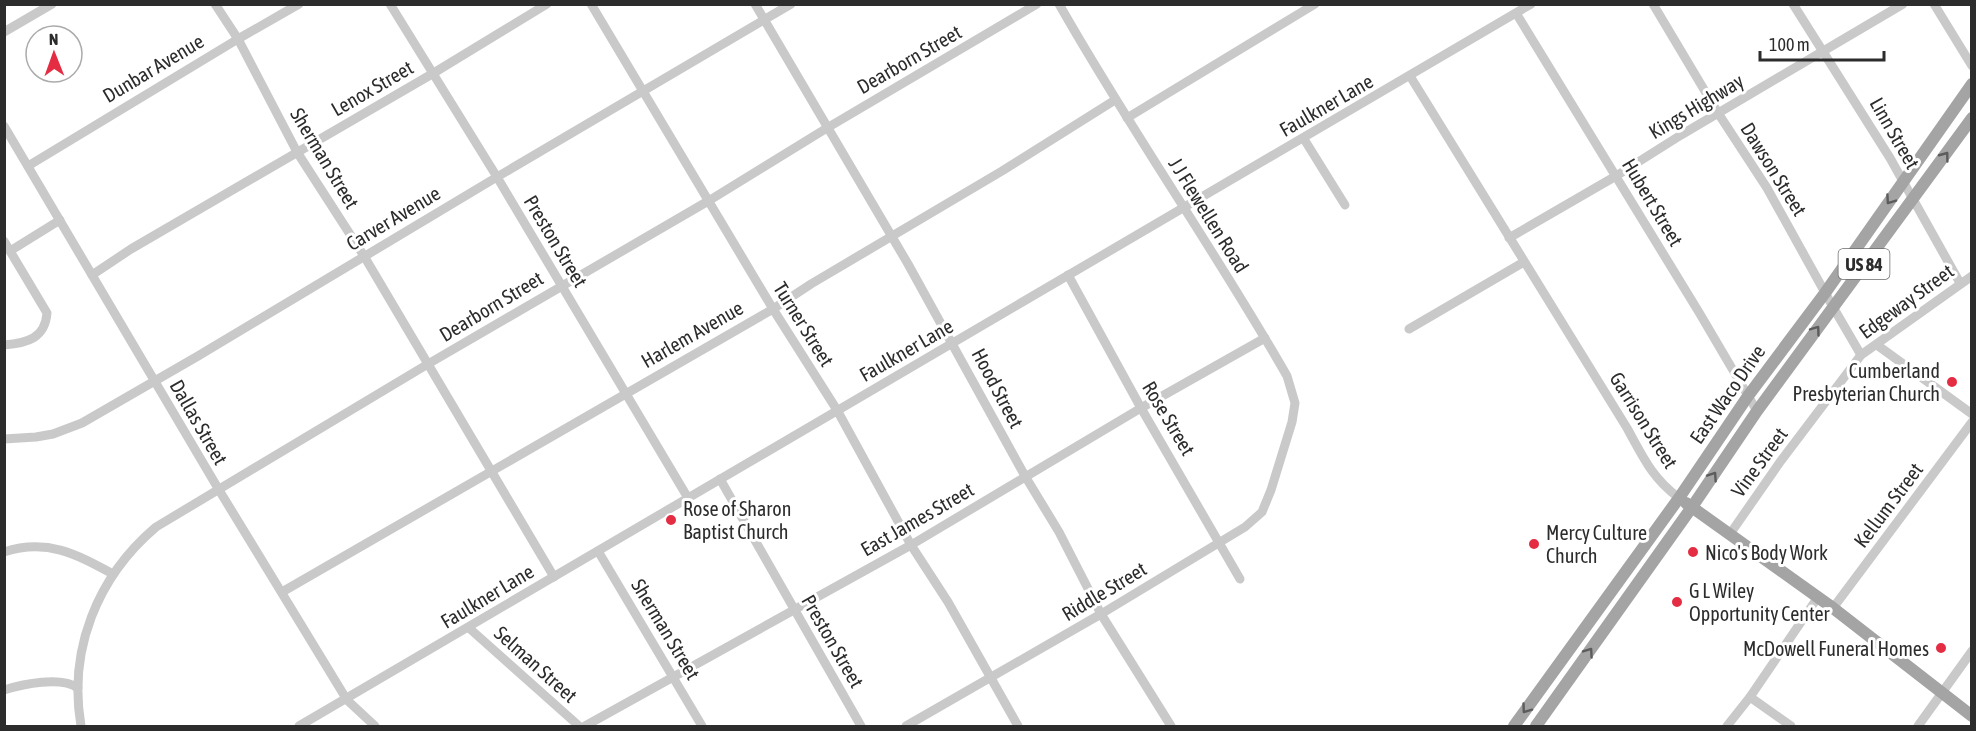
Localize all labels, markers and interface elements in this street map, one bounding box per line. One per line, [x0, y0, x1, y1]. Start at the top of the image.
street label: Dearborn Street [853, 20, 965, 98]
north arrow [24, 24, 84, 84]
scale bar [1760, 24, 1884, 62]
street label: Dunbar Avenue [98, 29, 208, 107]
text: N [49, 30, 59, 48]
text: 100 m [1769, 34, 1810, 55]
street label: Lenox Street [327, 55, 417, 121]
street label: Faulkner Lane [1275, 69, 1377, 141]
street label: Kings Highway [1645, 69, 1747, 143]
street label: Linn Street [1865, 93, 1925, 173]
street label: Sherman Street [286, 104, 364, 213]
street label: Dawson Street [1736, 118, 1812, 220]
one-way arrow [1937, 151, 1948, 162]
street label: J J Flewellen Road [1164, 153, 1254, 277]
street label: Hubert Street [1618, 154, 1688, 250]
street label: Carver Avenue [342, 181, 444, 255]
street label: Preston Street [520, 191, 593, 291]
one-way arrow [1886, 194, 1897, 205]
road number: US 84 [1838, 249, 1890, 279]
street label: Edgeway Street [1854, 259, 1958, 343]
street label: Dearborn Street [435, 266, 547, 346]
street label: Turner Street [769, 278, 839, 370]
street label: Harlem Avenue [637, 296, 747, 372]
street label: Faulkner Lane [855, 314, 957, 386]
one-way arrow [1809, 325, 1820, 336]
street label: East Waco Drive [1685, 340, 1769, 448]
street label: Hood Street [968, 344, 1029, 432]
place label: Cumberland Presbyterian Church [1792, 359, 1940, 405]
street label: Garrison Street [1605, 368, 1683, 473]
marker: Cumberland Presbyterian Church [1945, 375, 1959, 389]
street label: Dallas Street [166, 376, 233, 469]
street label: Rose Street [1138, 377, 1200, 459]
street label: Vine Street [1726, 423, 1792, 501]
street label: Kellum Street [1849, 458, 1927, 552]
one-way arrow [1706, 471, 1717, 482]
street label: East James Street [857, 477, 978, 561]
place label: Rose of Sharon Baptist Church [683, 497, 791, 543]
marker: Rose of Sharon Baptist Church [664, 513, 678, 527]
place label: Mercy Culture Church [1546, 521, 1647, 567]
marker: Mercy Culture Church [1527, 537, 1541, 551]
place label: Nico's Body Work [1705, 541, 1828, 564]
marker: Nico's Body Work [1686, 545, 1700, 559]
street label: Riddle Street [1058, 557, 1151, 625]
street label: Faulkner Lane [437, 559, 537, 633]
street label: Sherman Street [627, 575, 705, 684]
place label: G L Wiley Opportunity Center [1689, 579, 1831, 625]
street label: Preston Street [797, 591, 869, 692]
marker: G L Wiley Opportunity Center [1670, 595, 1684, 609]
street label: Selman Street [490, 621, 582, 707]
place label: McDowell Funeral Homes [1743, 637, 1929, 660]
marker: McDowell Funeral Homes [1934, 641, 1948, 655]
one-way arrow [1582, 648, 1593, 659]
one-way arrow [1523, 702, 1534, 713]

